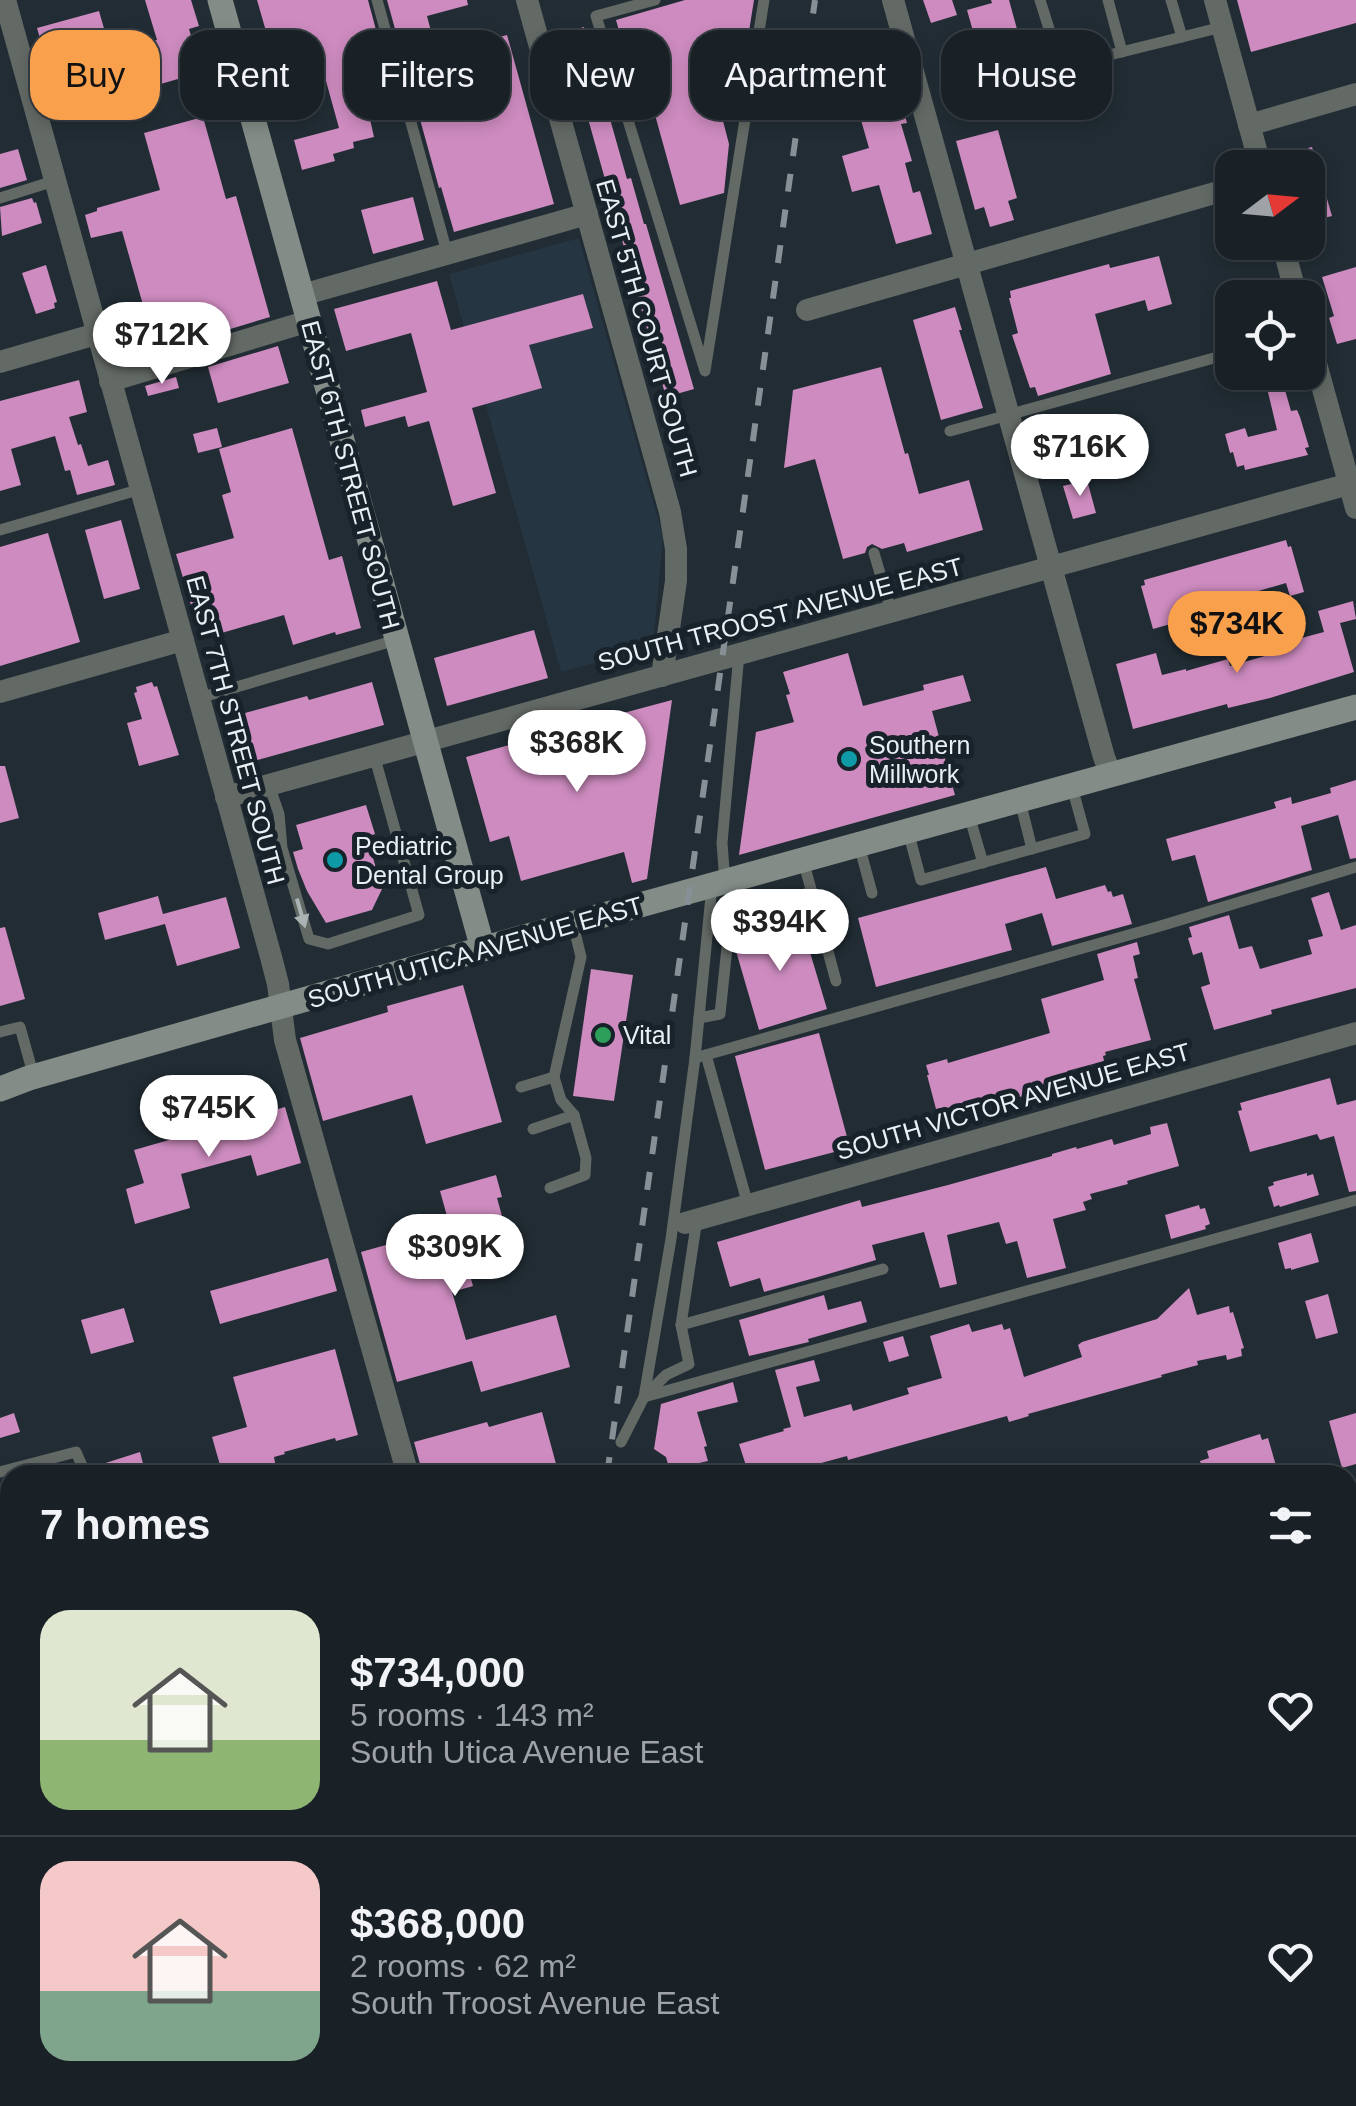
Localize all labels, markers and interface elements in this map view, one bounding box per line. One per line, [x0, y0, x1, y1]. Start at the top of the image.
chip: Buy [30, 30, 160, 120]
chip: Rent [180, 30, 324, 120]
chip: Filters [344, 30, 510, 120]
chip: New [530, 30, 670, 120]
chip: Apartment [690, 30, 921, 120]
chip: House [941, 30, 1112, 120]
north arrow [1215, 150, 1325, 260]
map controls [1215, 150, 1325, 390]
street label: EAST 5TH COURT SOUTH [591, 176, 703, 480]
button: locate [1215, 280, 1325, 390]
pin: $712K [92, 302, 232, 387]
text: $712K [115, 316, 209, 352]
street label: EAST 6TH STREET SOUTH [296, 318, 406, 632]
pin: $716K [1010, 414, 1150, 499]
text: $716K [1033, 428, 1127, 464]
street label: SOUTH TROOST AVENUE EAST [595, 552, 965, 676]
street label: EAST 7TH STREET SOUTH [181, 573, 291, 887]
pin: $734K [1167, 591, 1307, 676]
text: $734K [1190, 605, 1284, 641]
pin: $368K [507, 710, 647, 795]
text: $368K [530, 724, 624, 760]
place label: Southern Millwork [869, 731, 970, 788]
marker: Southern Millwork [838, 748, 860, 770]
place label: Pediatric Dental Group [355, 832, 504, 889]
marker: Pediatric Dental Group [324, 849, 346, 871]
pin: $394K [710, 889, 850, 974]
street label: SOUTH UTICA AVENUE EAST [304, 891, 646, 1013]
one-way arrow [294, 898, 309, 929]
text: $394K [733, 903, 827, 939]
place label: Vital [623, 1021, 671, 1049]
marker: Vital [592, 1024, 614, 1046]
street label: SOUTH VICTOR AVENUE EAST [833, 1037, 1193, 1165]
pin: $745K [139, 1075, 279, 1160]
text: $745K [162, 1089, 256, 1125]
pin: $309K [385, 1214, 525, 1299]
text: $309K [408, 1228, 502, 1264]
icon: filters [1263, 1498, 1318, 1553]
text: 7 homes [40, 1501, 210, 1548]
text: $734,000 [350, 1649, 525, 1696]
icon: home [120, 1650, 240, 1770]
icon: heart [1263, 1683, 1318, 1738]
text: 5 rooms · 143 m² [350, 1697, 594, 1733]
text: South Utica Avenue East [350, 1734, 703, 1770]
text: $368,000 [350, 1900, 525, 1947]
icon: home [120, 1901, 240, 2021]
icon: heart [1263, 1934, 1318, 1989]
text: 2 rooms · 62 m² [350, 1948, 576, 1984]
text: South Troost Avenue East [350, 1985, 719, 2021]

